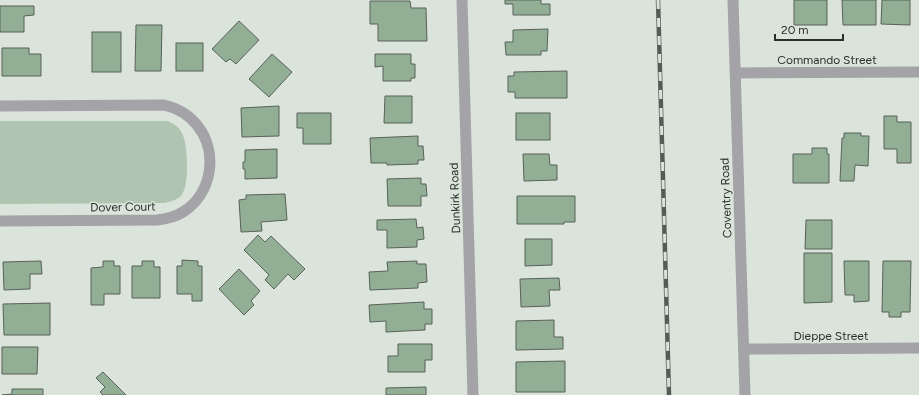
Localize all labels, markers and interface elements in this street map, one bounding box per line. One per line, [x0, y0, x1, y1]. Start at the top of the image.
scale bar [775, 16, 843, 42]
text: 20 m [781, 23, 809, 37]
street label: Commando Street [777, 53, 877, 67]
street label: Coventry Road [718, 158, 734, 238]
street label: Dunkirk Road [447, 162, 463, 234]
street label: Dover Court [90, 199, 156, 215]
street label: Dieppe Street [794, 329, 869, 343]

